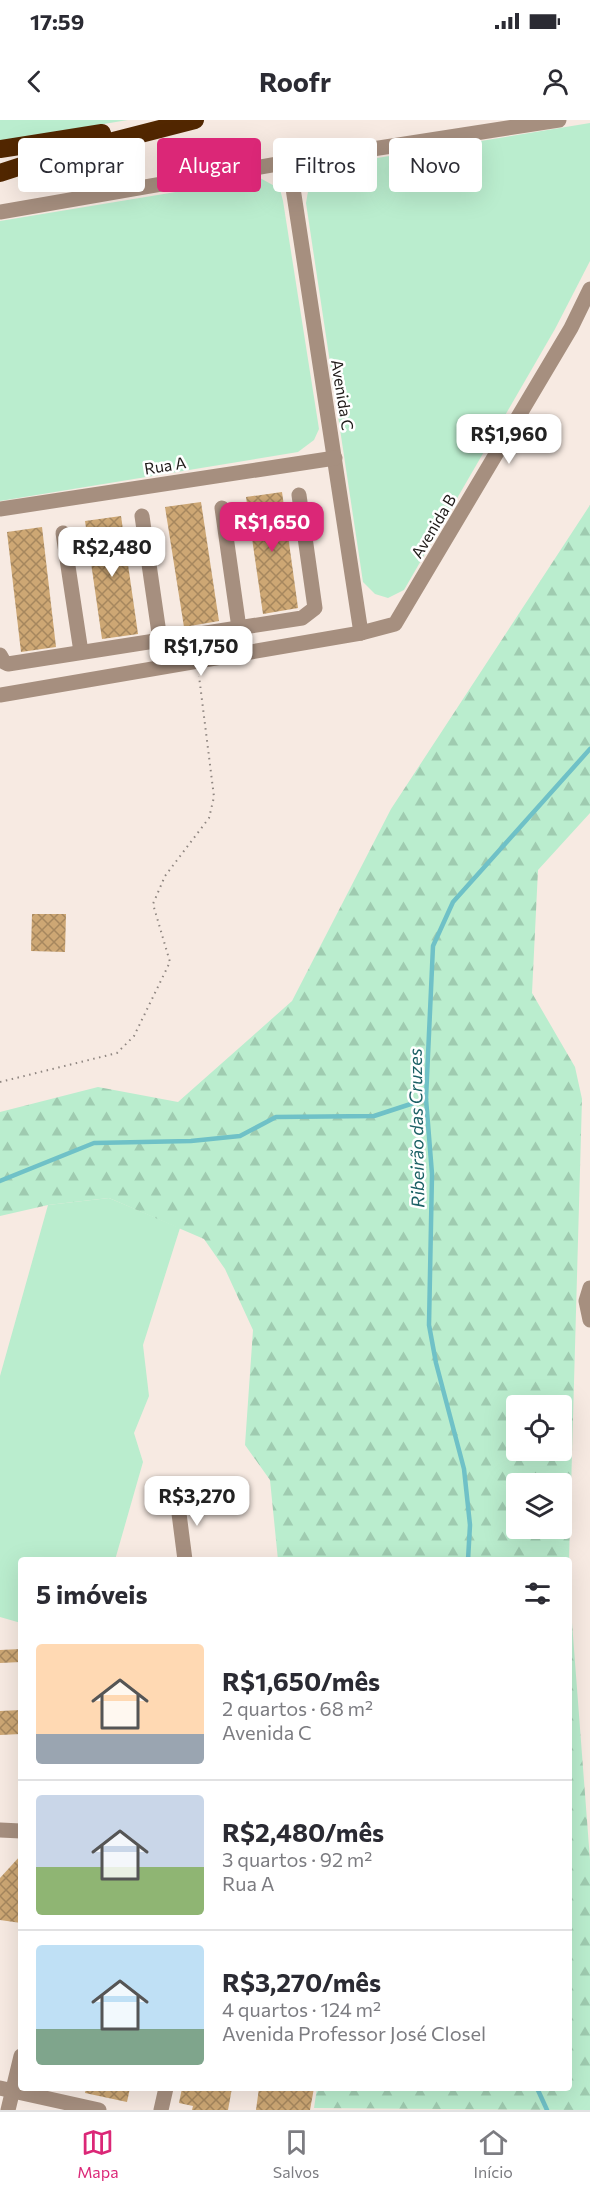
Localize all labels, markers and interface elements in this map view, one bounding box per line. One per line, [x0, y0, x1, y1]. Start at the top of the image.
text: 17:59 [30, 8, 84, 35]
icon: back [18, 65, 51, 98]
text: Roofr [259, 65, 331, 98]
icon: person [539, 65, 572, 98]
chip: Comprar [18, 138, 145, 192]
chip: Alugar [157, 138, 261, 192]
chip: Filtros [273, 138, 377, 192]
chip: Novo [389, 138, 482, 192]
street label: Avenida C [328, 358, 358, 432]
pin: R$1,960 [454, 414, 564, 465]
text: R$1,960 [470, 421, 548, 445]
street label: Rua A [143, 452, 187, 478]
street label: Avenida B [407, 491, 459, 561]
pin: R$1,650 [217, 502, 327, 553]
text: R$1,650 [234, 509, 310, 533]
pin: R$2,480 [57, 527, 167, 578]
text: R$2,480 [72, 534, 152, 558]
pin: R$1,750 [146, 626, 256, 677]
text: R$1,750 [164, 633, 239, 657]
water label: Ribeirão das Cruzes [404, 1048, 428, 1208]
map controls [506, 1395, 572, 1539]
button: locate [506, 1395, 572, 1461]
button: layers [506, 1473, 572, 1539]
pin: R$3,270 [142, 1476, 252, 1527]
text: R$3,270 [158, 1483, 236, 1507]
icon: filters [521, 1577, 554, 1610]
text: 5 imóveis [36, 1578, 148, 1609]
text: R$1,650/mês [222, 1665, 380, 1696]
icon: home [84, 1668, 156, 1740]
text: 2 quartos · 68 m² [222, 1696, 373, 1720]
text: Avenida C [222, 1720, 312, 1744]
text: R$2,480/mês [222, 1816, 384, 1847]
icon: home [84, 1819, 156, 1891]
text: 3 quartos · 92 m² [222, 1847, 372, 1871]
text: Rua A [222, 1871, 275, 1895]
text: R$3,270/mês [222, 1966, 381, 1997]
icon: home [84, 1969, 156, 2041]
text: 4 quartos · 124 m² [222, 1997, 381, 2021]
text: Avenida Professor José Closel [222, 2021, 486, 2045]
tab: Mapa [77, 2126, 119, 2181]
tab: Salvos [273, 2126, 319, 2181]
tab: Início [474, 2126, 513, 2181]

